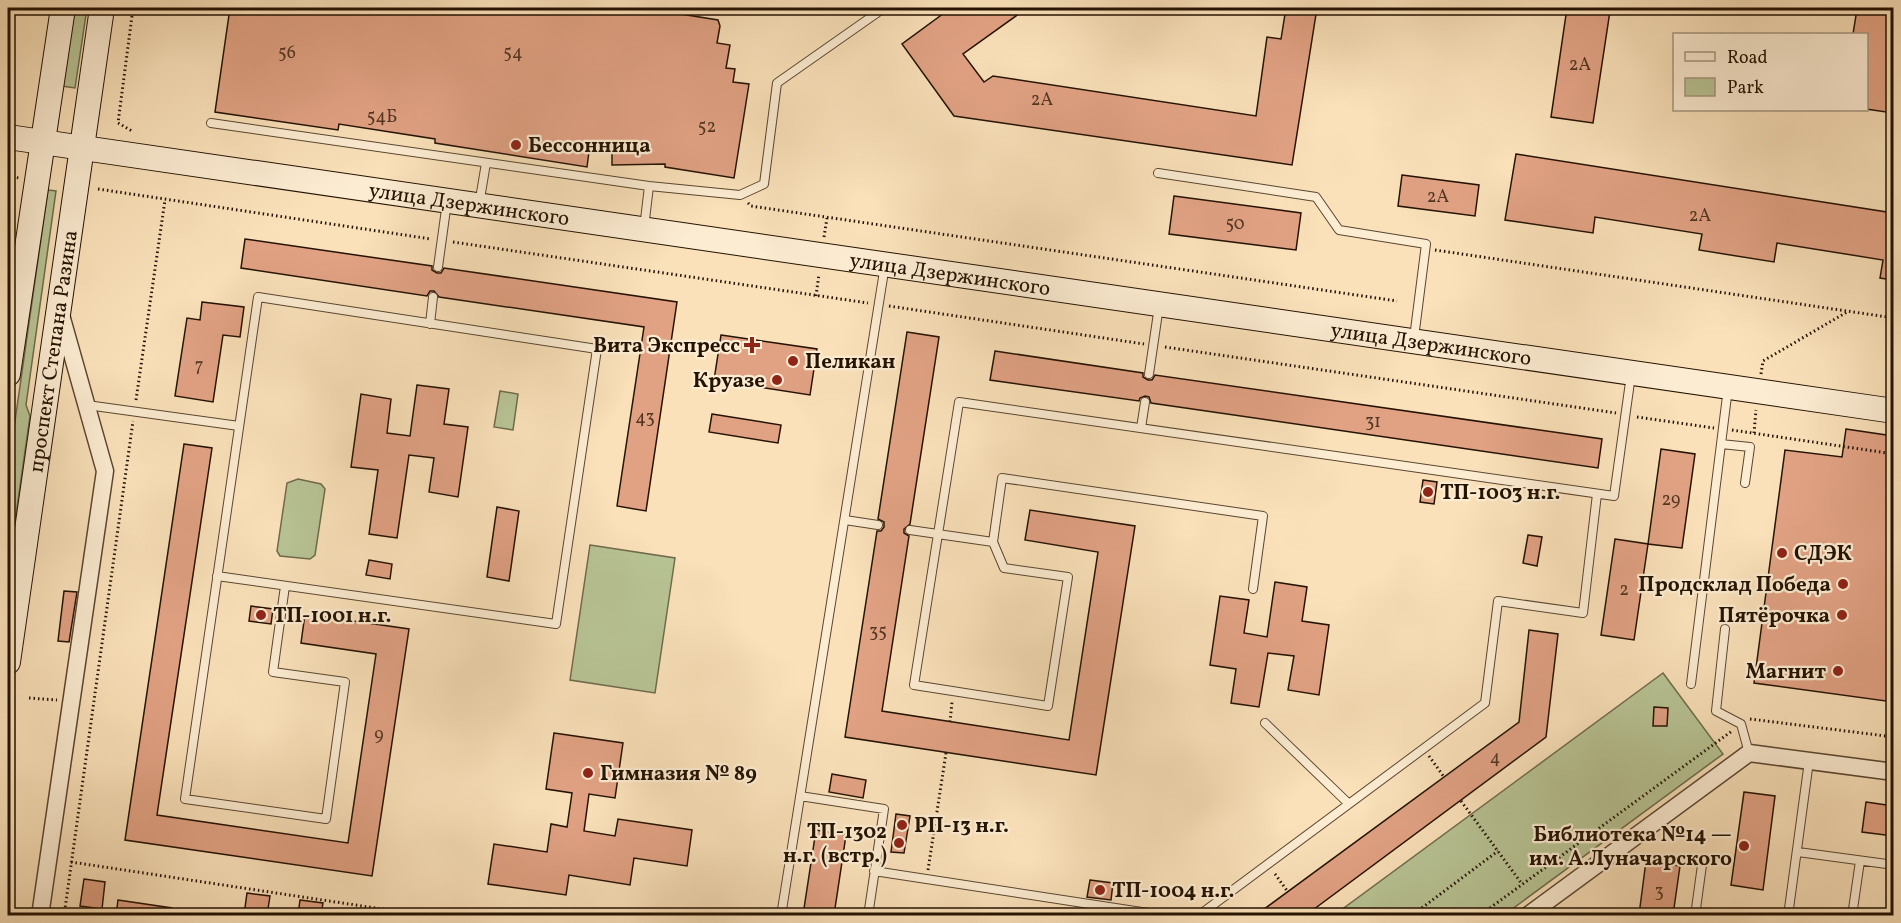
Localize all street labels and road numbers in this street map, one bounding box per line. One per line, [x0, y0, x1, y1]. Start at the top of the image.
street label: улица Дзержинского [367, 177, 571, 234]
street label: проспект Степана Разина [22, 228, 86, 474]
street label: улица Дзержинского [848, 246, 1052, 304]
street label: улица Дзержинского [1329, 316, 1533, 374]

